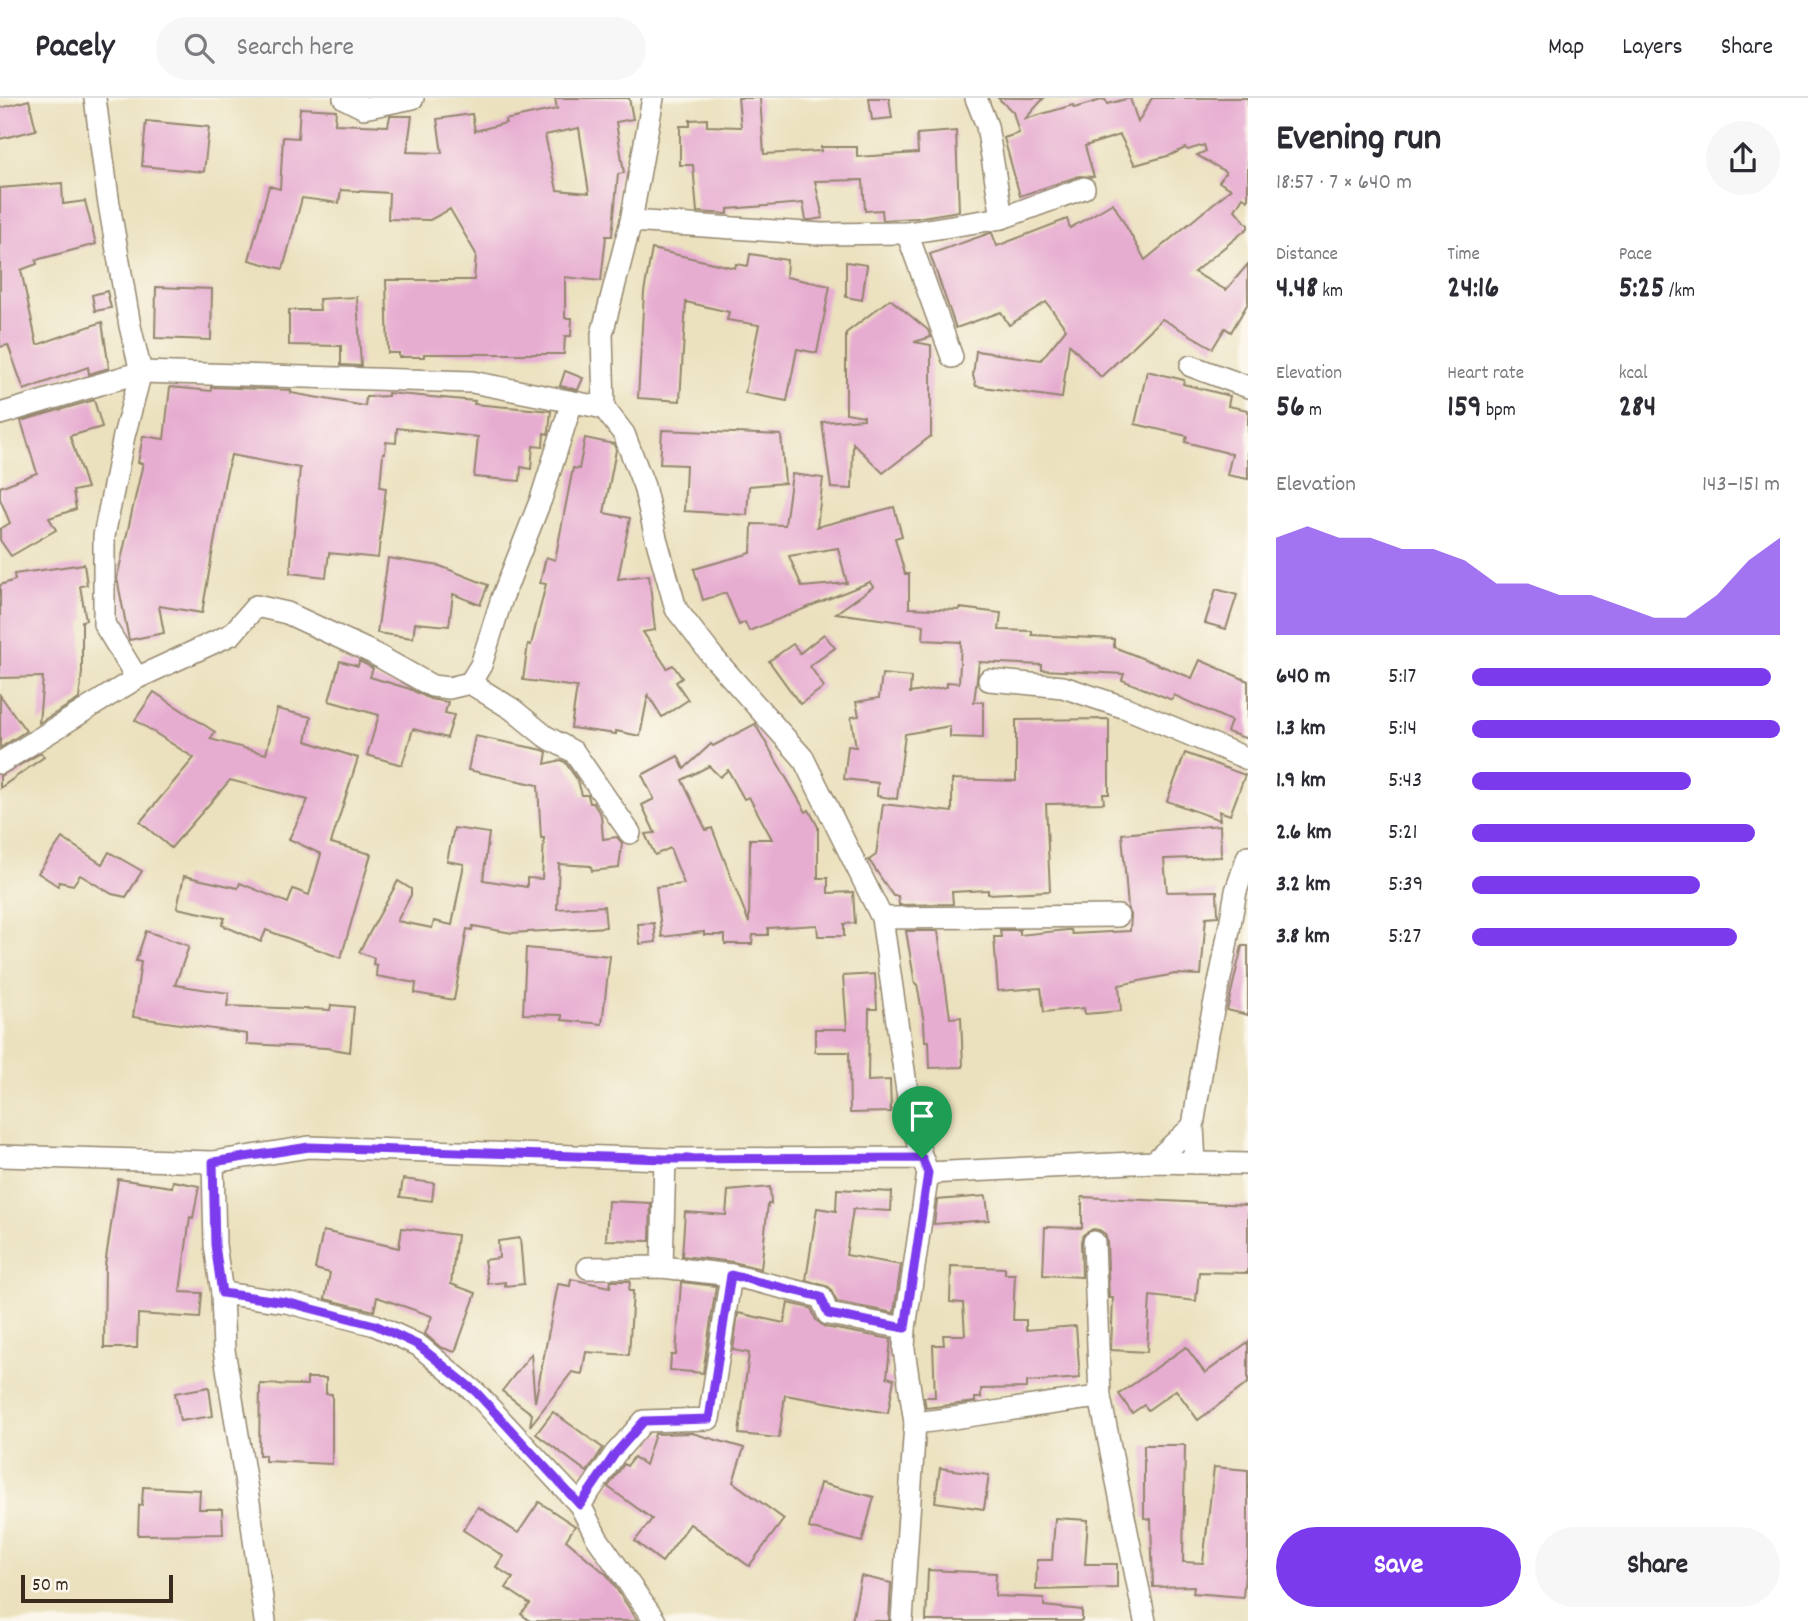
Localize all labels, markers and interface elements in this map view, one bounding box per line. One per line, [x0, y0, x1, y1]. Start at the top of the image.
search box [156, 17, 646, 80]
text: Pacely [35, 25, 114, 72]
icon: search [180, 29, 218, 67]
text: Search here [236, 30, 354, 67]
text: Map [1548, 31, 1584, 65]
text: Layers [1622, 31, 1683, 65]
text: Share [1721, 31, 1773, 65]
text: Evening run [1276, 113, 1441, 168]
button: share [1706, 121, 1780, 195]
text: 18:57 · 7 × 640 m [1276, 167, 1412, 200]
text: Distance [1276, 242, 1338, 269]
text: Time [1447, 242, 1480, 269]
text: Pace [1619, 242, 1652, 269]
text: 4.48 [1276, 269, 1318, 312]
text: 24:16 [1447, 269, 1499, 312]
text: 5:25 [1619, 269, 1665, 312]
text: km [1318, 279, 1343, 306]
text: /km [1665, 279, 1695, 306]
text: Elevation [1276, 361, 1342, 388]
text: Heart rate [1447, 361, 1524, 388]
text: kcal [1619, 361, 1648, 388]
text: 56 [1276, 388, 1305, 431]
text: 159 [1447, 388, 1482, 431]
text: 284 [1619, 388, 1656, 431]
text: m [1305, 398, 1322, 425]
text: bpm [1482, 398, 1516, 425]
text: Elevation [1276, 469, 1356, 502]
text: 143–151 m [1702, 469, 1780, 502]
text: 640 m [1276, 661, 1330, 694]
text: 5:17 [1388, 661, 1416, 694]
text: 1.3 km [1276, 713, 1326, 746]
text: 5:14 [1388, 713, 1417, 746]
text: 1.9 km [1276, 765, 1326, 798]
text: 5:43 [1388, 765, 1422, 798]
text: 2.6 km [1276, 817, 1332, 850]
text: 5:21 [1388, 817, 1418, 850]
text: 3.2 km [1276, 869, 1331, 902]
text: 5:39 [1388, 869, 1423, 902]
text: 3.8 km [1276, 921, 1330, 954]
text: 5:27 [1388, 921, 1421, 954]
pin [892, 1086, 952, 1158]
icon: arrive [903, 1097, 941, 1135]
button: Save [1276, 1527, 1521, 1607]
button: Share [1535, 1527, 1780, 1607]
scale bar [21, 1572, 173, 1604]
text: 50 m [32, 1573, 69, 1600]

